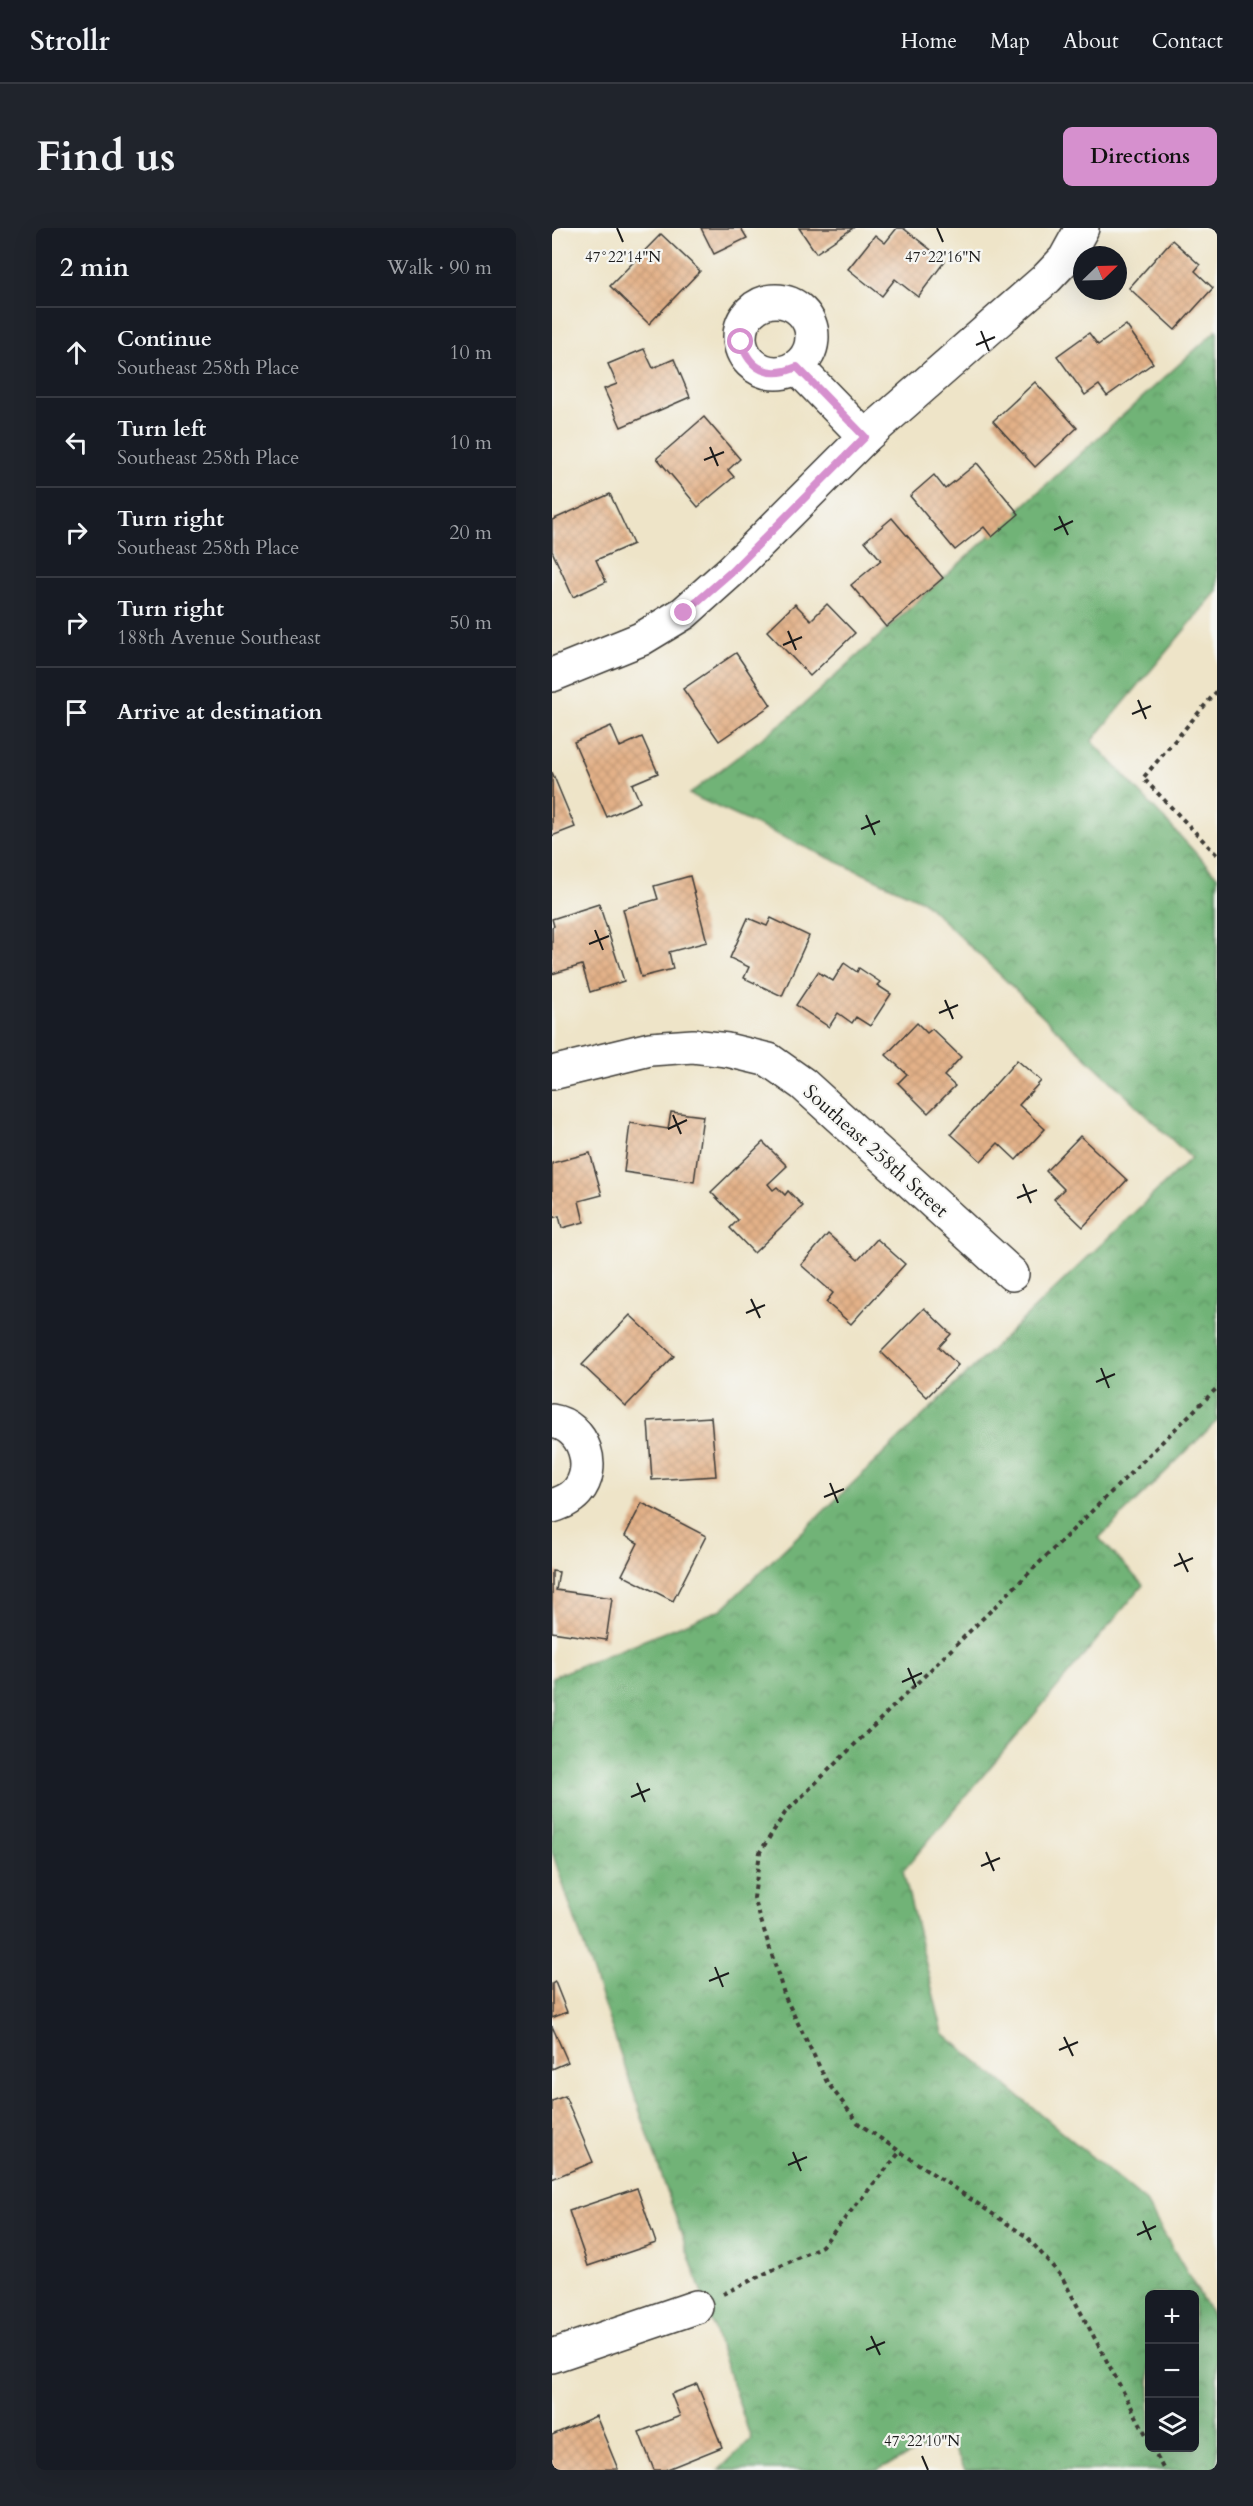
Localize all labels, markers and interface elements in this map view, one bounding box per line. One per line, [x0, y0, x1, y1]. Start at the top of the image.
text: Strollr [30, 22, 110, 60]
text: Home [901, 27, 957, 56]
text: Map [990, 27, 1030, 56]
text: About [1063, 27, 1119, 56]
text: Contact [1152, 27, 1223, 56]
button: Directions [1063, 127, 1217, 186]
text: Find us [36, 128, 176, 185]
north arrow [1073, 246, 1127, 300]
text: 47°22'14"N [585, 247, 661, 267]
text: 47°22'16"N [905, 247, 981, 267]
text: 2 min [60, 250, 129, 285]
text: Walk · 90 m [387, 254, 492, 281]
text: Continue [117, 324, 212, 354]
route start [727, 328, 753, 354]
icon: ahead [60, 336, 93, 369]
text: 10 m [449, 339, 492, 366]
text: Southeast 258th Place [117, 354, 299, 381]
text: Turn left [117, 414, 206, 444]
icon: left [60, 426, 93, 459]
text: 10 m [449, 429, 492, 456]
text: Southeast 258th Place [117, 444, 299, 471]
text: Turn right [117, 504, 224, 534]
icon: right [60, 516, 93, 549]
text: 20 m [449, 519, 492, 546]
text: Southeast 258th Place [117, 534, 299, 561]
text: Turn right [117, 594, 224, 624]
route end [670, 599, 696, 625]
icon: right [60, 606, 93, 639]
text: 50 m [449, 609, 492, 636]
text: 188th Avenue Southeast [117, 624, 320, 651]
icon: arrive [60, 696, 93, 729]
text: Arrive at destination [117, 697, 322, 727]
street label: Southeast 258th Street [798, 1078, 955, 1224]
map controls [1145, 2290, 1199, 2452]
button: + [1145, 2290, 1199, 2344]
button: − [1145, 2344, 1199, 2398]
button: layers [1145, 2398, 1199, 2452]
text: 47°22'10"N [884, 2431, 960, 2451]

